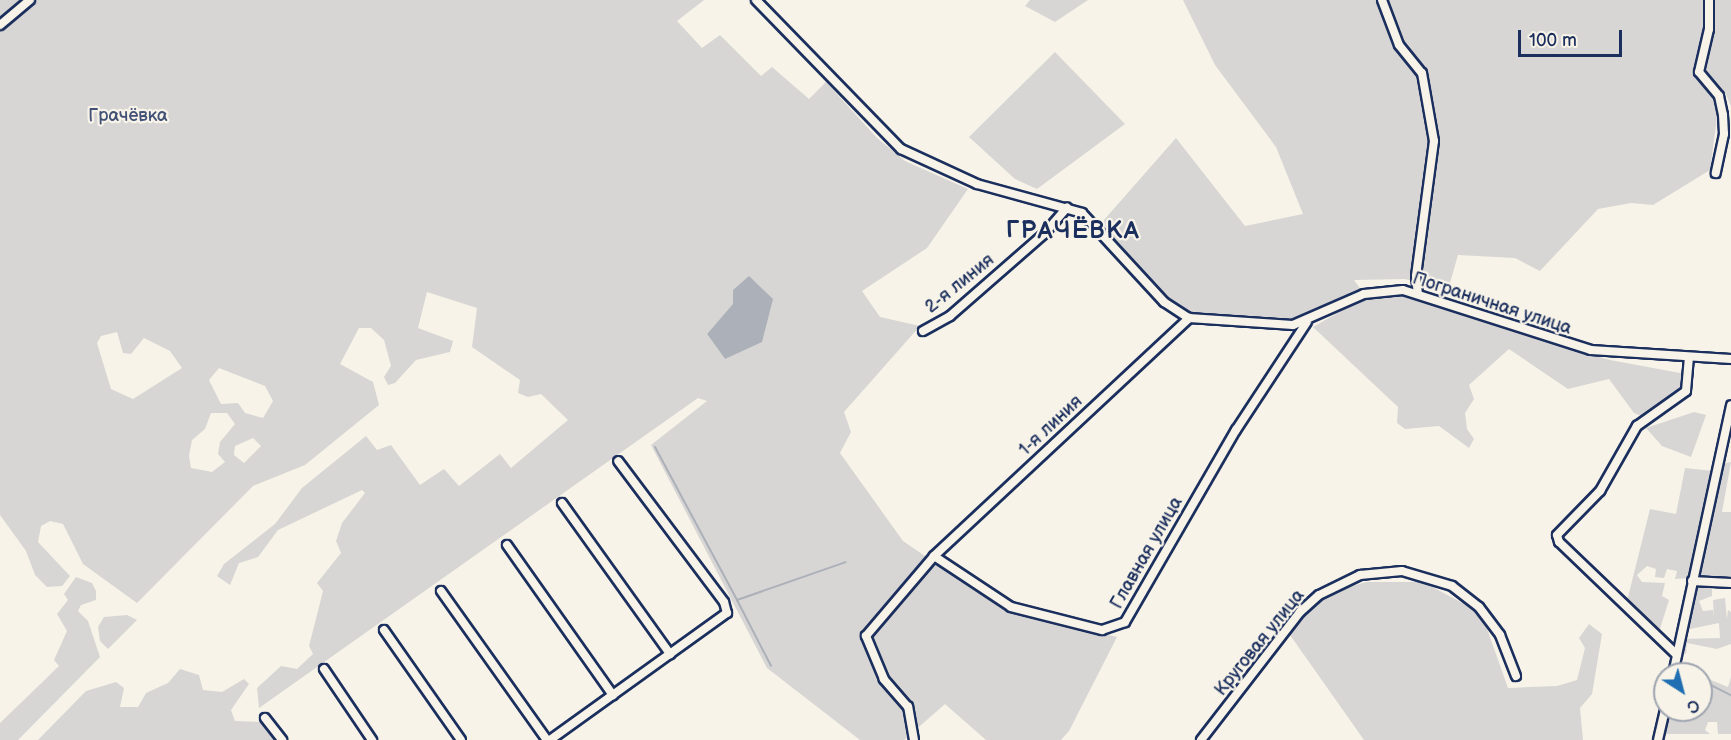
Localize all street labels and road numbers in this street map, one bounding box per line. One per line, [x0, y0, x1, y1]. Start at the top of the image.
street label: 2-я линия [921, 250, 999, 318]
street label: Пограничная улица [1410, 268, 1574, 340]
street label: 1-я линия [1015, 391, 1087, 461]
street label: Главная улица [1106, 493, 1188, 613]
street label: Круговая улица [1210, 585, 1310, 701]

